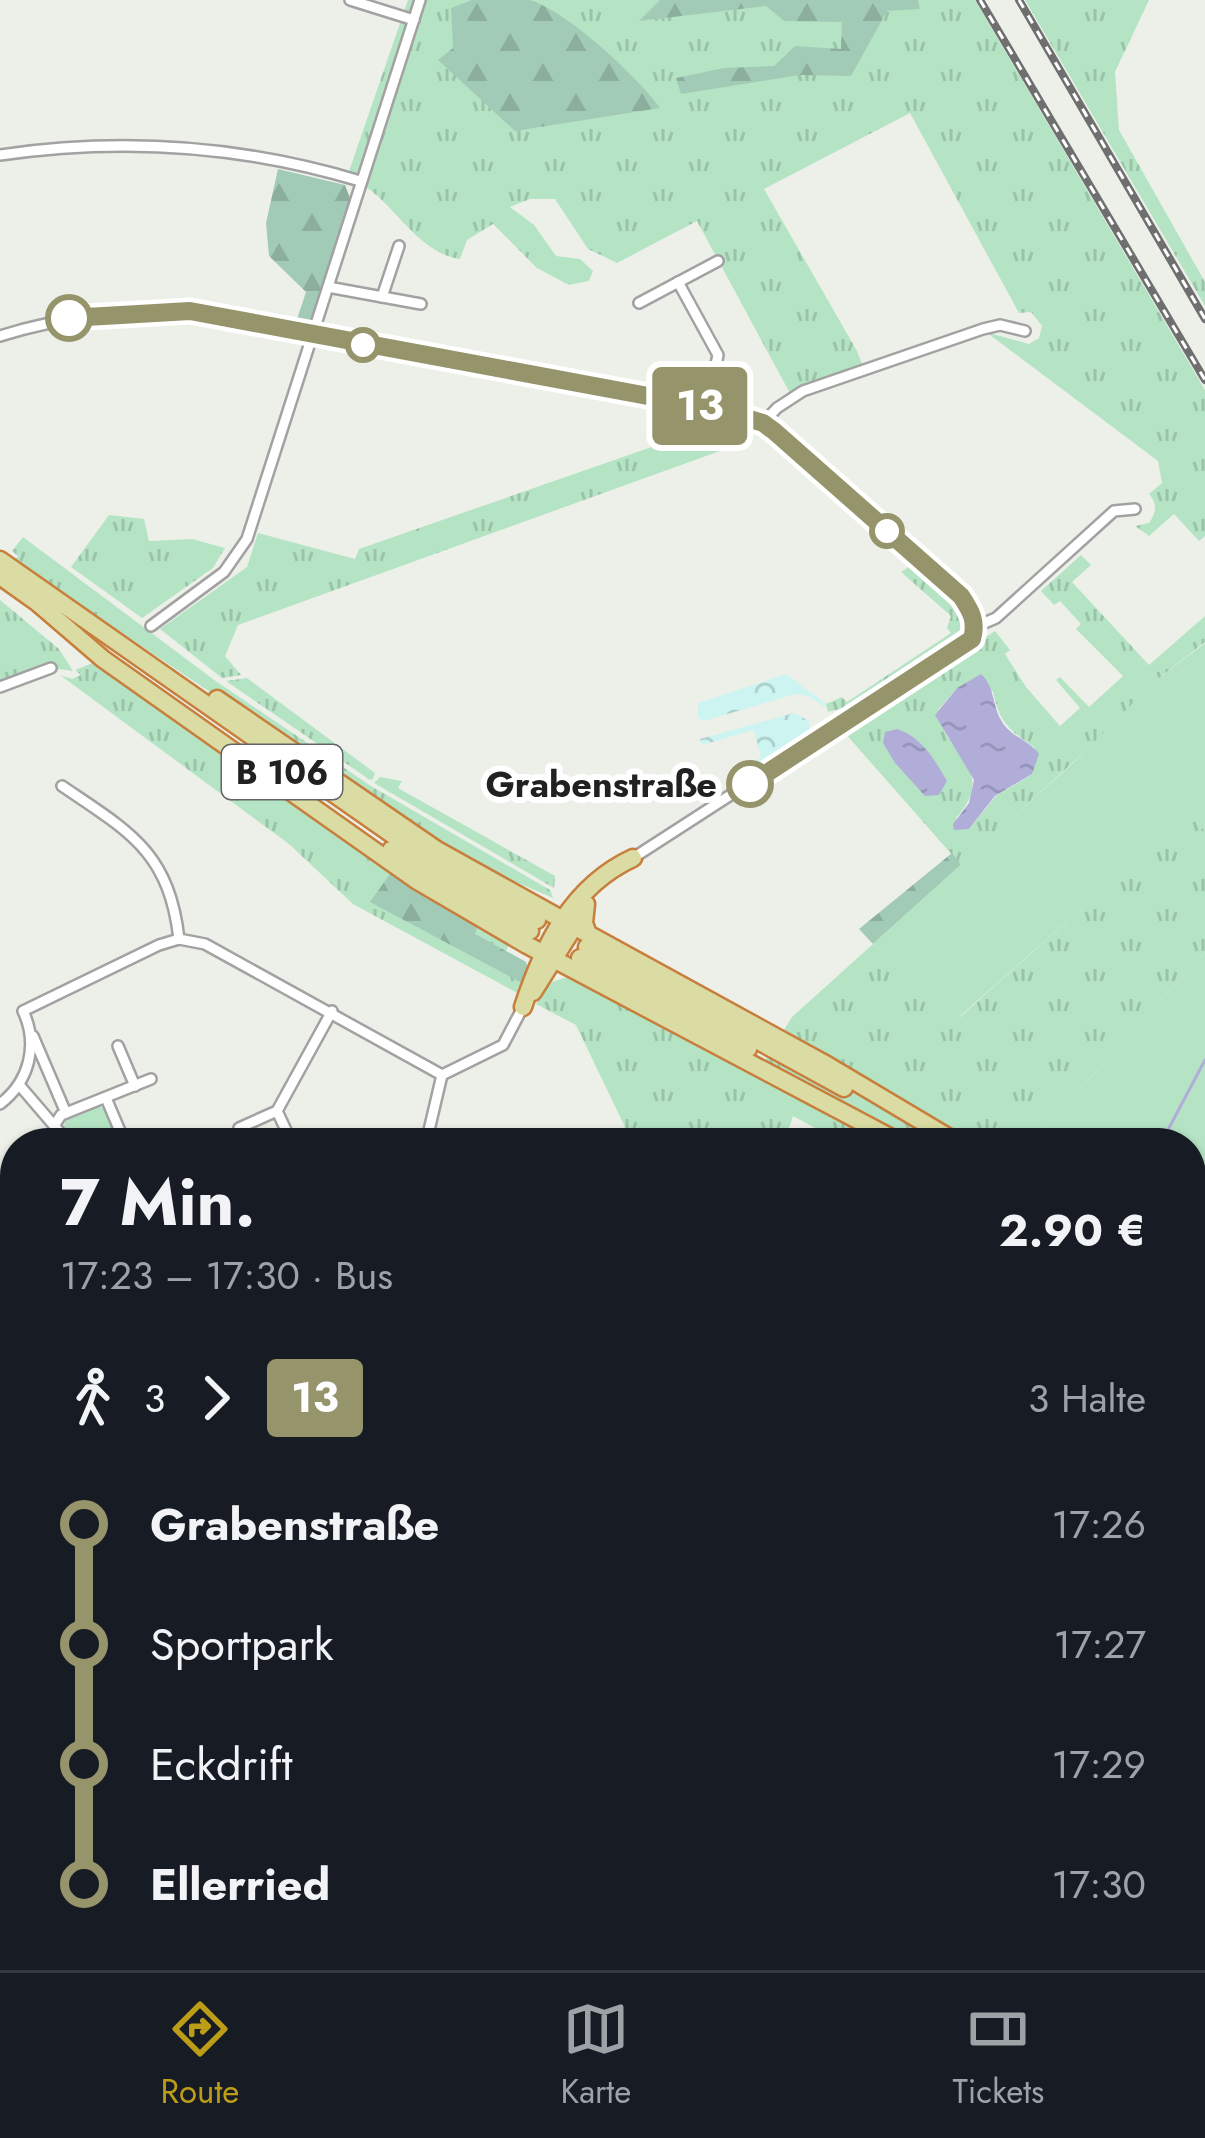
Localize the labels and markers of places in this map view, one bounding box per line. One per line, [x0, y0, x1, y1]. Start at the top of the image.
unlabelled marker [47, 296, 91, 340]
unlabelled marker [347, 329, 379, 361]
unlabelled marker [871, 515, 903, 547]
place label: Grabenstraße [486, 758, 717, 810]
marker: Grabenstraße [728, 762, 772, 806]

